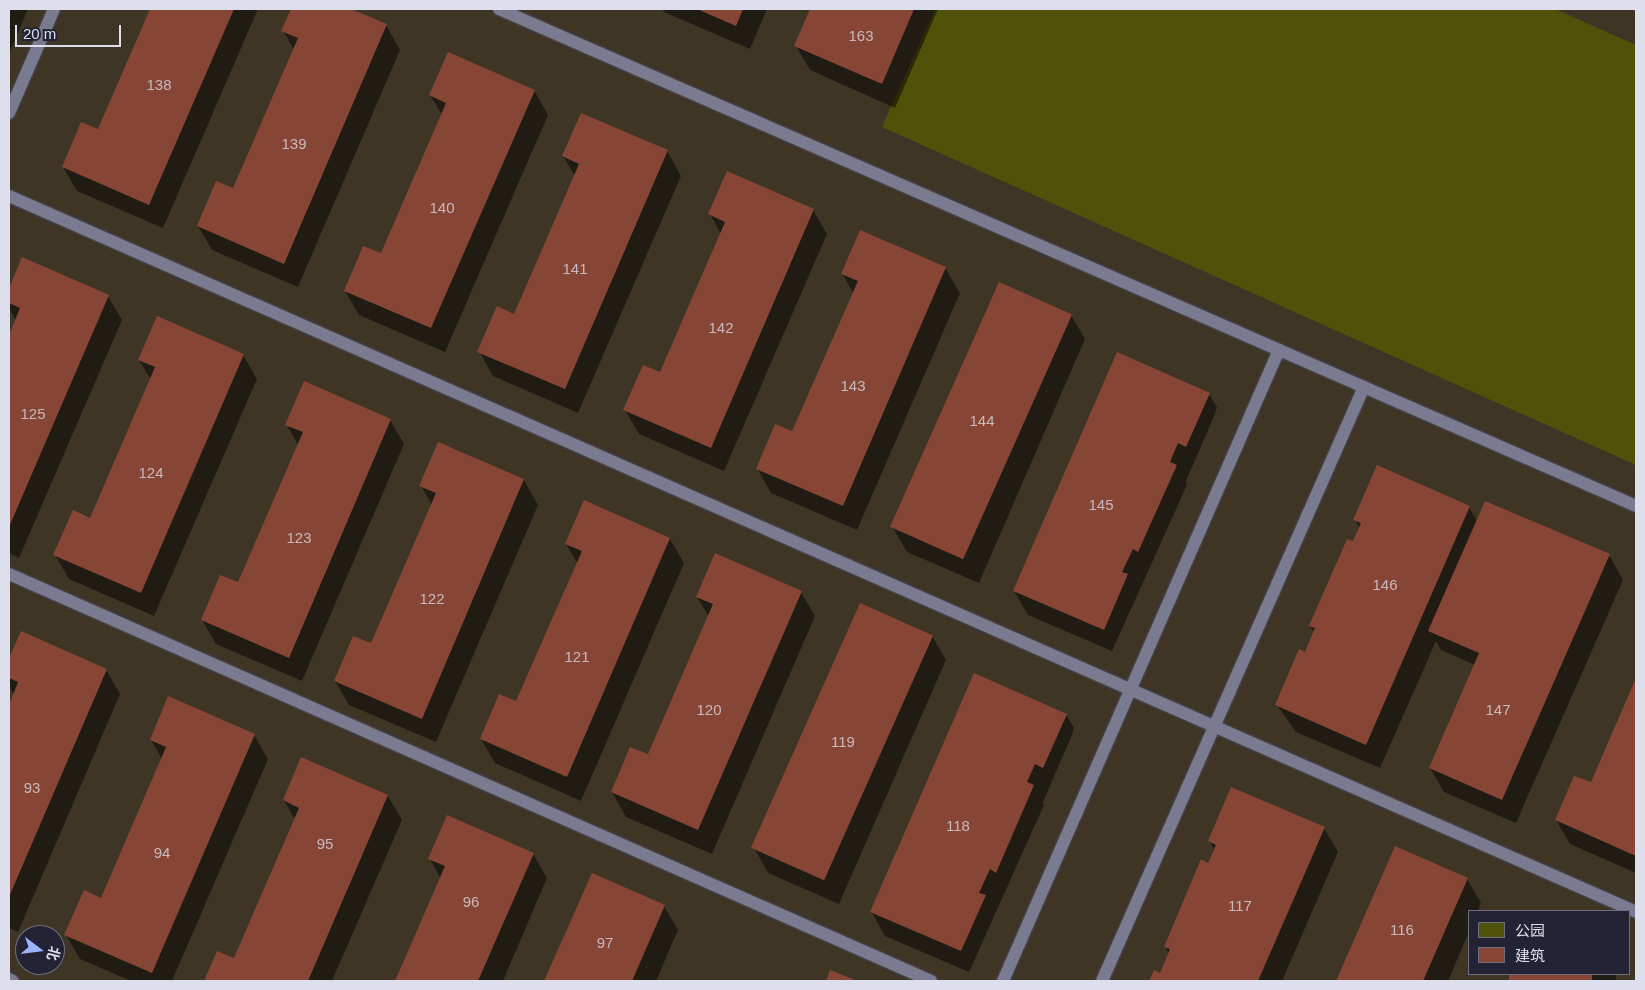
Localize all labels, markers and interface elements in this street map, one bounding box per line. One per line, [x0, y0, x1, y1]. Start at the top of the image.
scale bar [18, 15, 124, 47]
text: 20 m [23, 25, 56, 42]
house number: 163 [848, 27, 874, 45]
house number: 138 [146, 76, 172, 94]
house number: 139 [281, 135, 307, 153]
house number: 140 [429, 199, 455, 217]
house number: 141 [562, 260, 588, 278]
house number: 142 [708, 319, 734, 337]
house number: 143 [840, 377, 866, 395]
house number: 125 [20, 405, 46, 423]
house number: 144 [969, 412, 995, 430]
house number: 124 [138, 464, 164, 482]
house number: 145 [1088, 496, 1114, 514]
house number: 123 [286, 529, 312, 547]
house number: 146 [1372, 576, 1398, 594]
house number: 122 [419, 590, 445, 608]
house number: 121 [564, 648, 590, 666]
house number: 120 [696, 701, 722, 719]
house number: 147 [1485, 701, 1511, 719]
house number: 119 [831, 733, 855, 751]
house number: 93 [24, 779, 40, 797]
house number: 118 [946, 817, 970, 835]
house number: 95 [317, 835, 333, 853]
house number: 94 [154, 844, 170, 862]
house number: 96 [463, 893, 479, 911]
house number: 117 [1228, 897, 1252, 915]
legend [1468, 910, 1630, 975]
house number: 116 [1390, 921, 1414, 939]
text: 公园 [1515, 922, 1545, 939]
north arrow [15, 925, 65, 975]
house number: 97 [597, 934, 613, 952]
text: 北 [44, 945, 63, 962]
text: 建筑 [1515, 947, 1545, 964]

